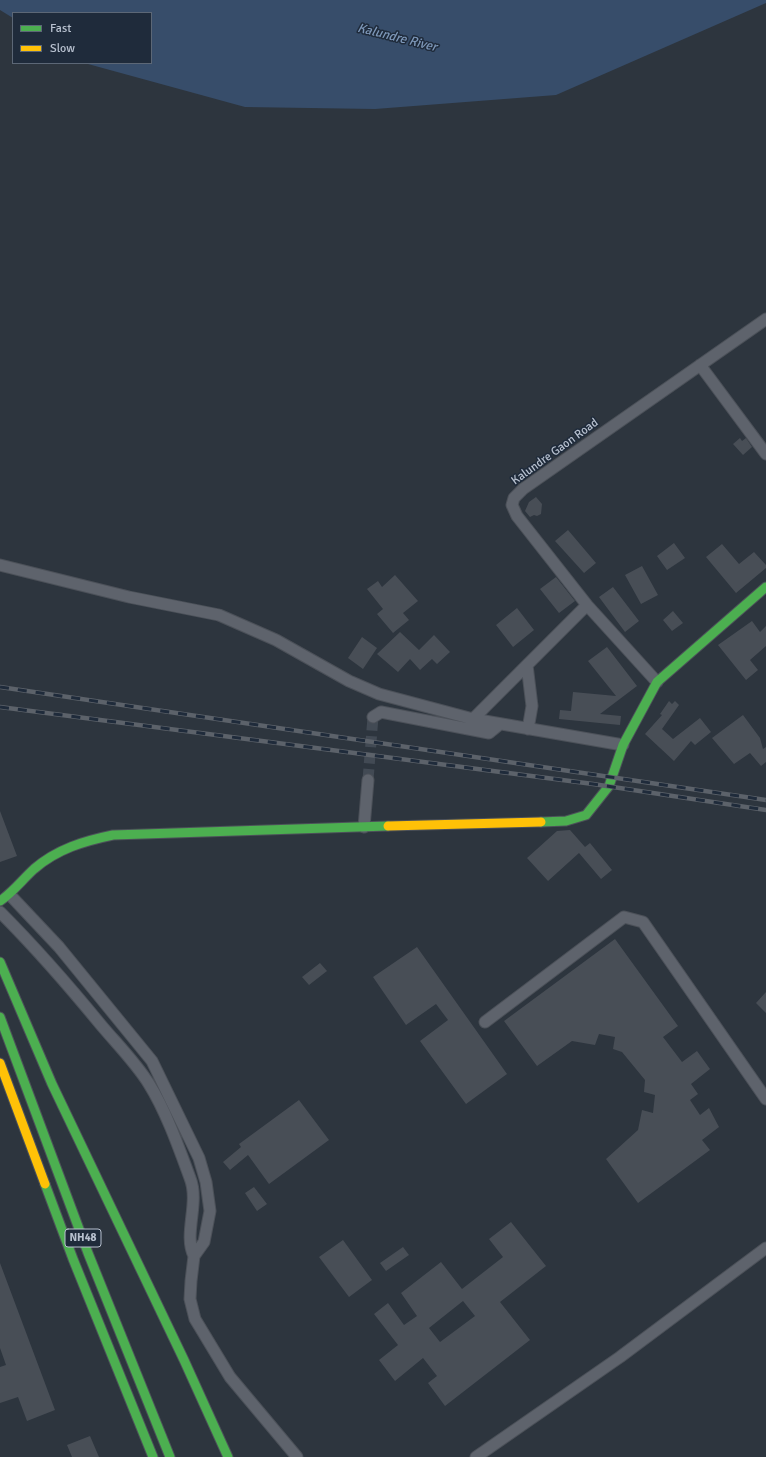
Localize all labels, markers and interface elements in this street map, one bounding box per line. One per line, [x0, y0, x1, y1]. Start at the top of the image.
legend [12, 12, 152, 64]
text: Fast [50, 21, 71, 36]
water label: Kalundre River [356, 21, 438, 55]
text: Slow [50, 41, 75, 56]
street label: Kalundre Gaon Road [509, 416, 601, 488]
road number: NH48 [65, 1229, 101, 1247]

